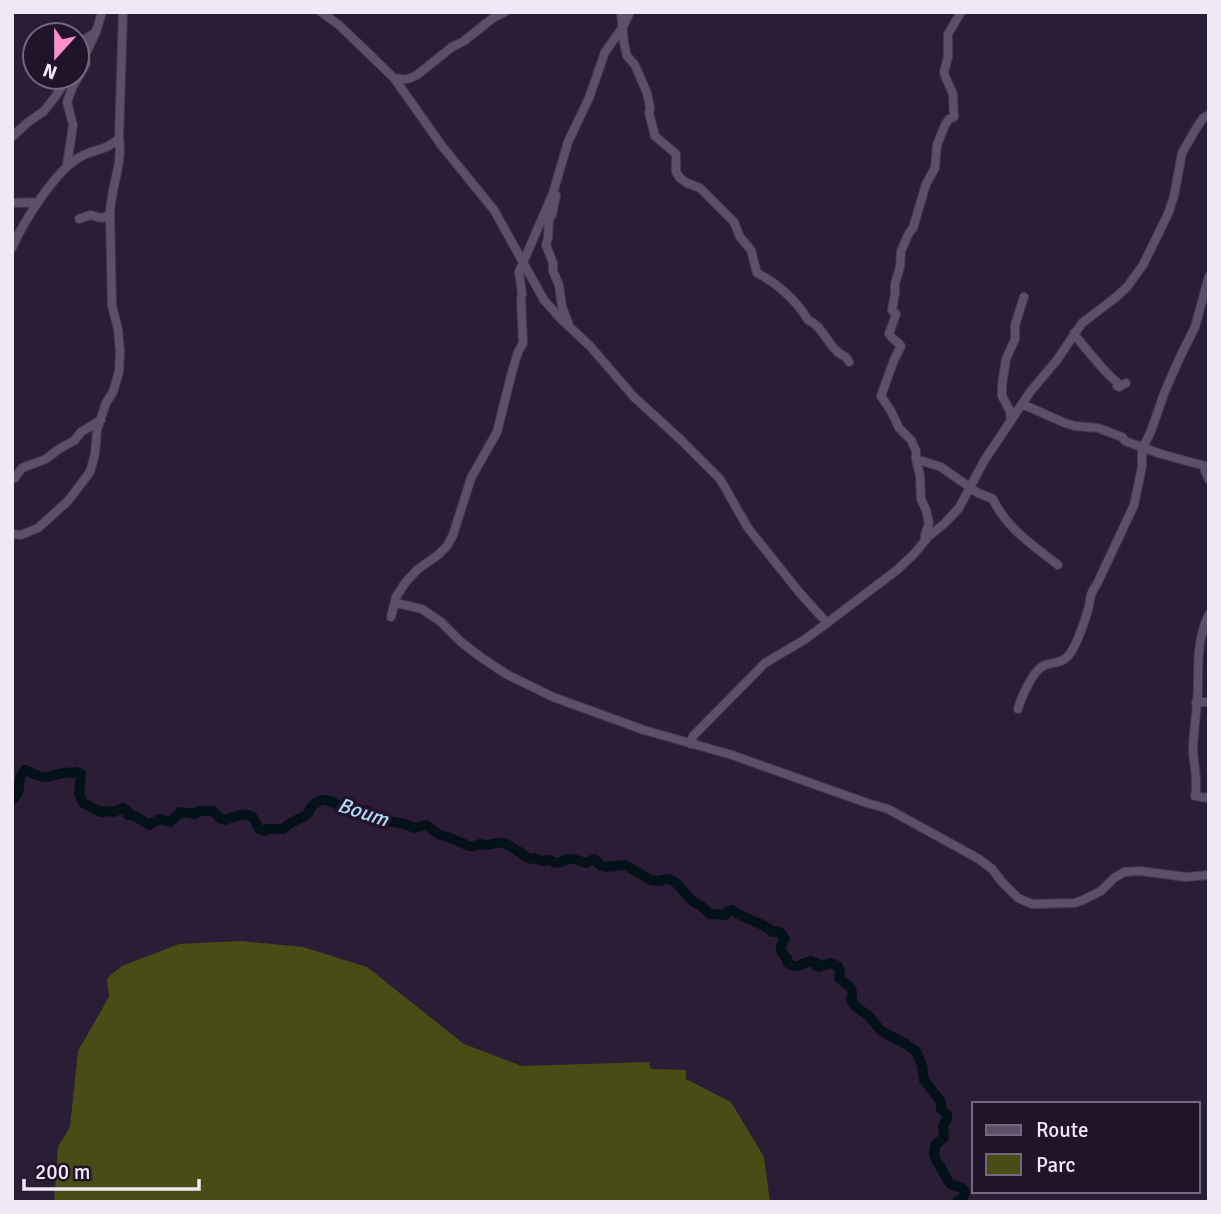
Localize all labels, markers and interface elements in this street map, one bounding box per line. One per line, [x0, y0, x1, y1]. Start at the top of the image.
north arrow [21, 21, 91, 91]
text: N [40, 57, 61, 85]
water label: Boum [334, 792, 393, 833]
legend [972, 1102, 1200, 1193]
text: Route [1036, 1117, 1088, 1143]
scale bar [24, 1148, 200, 1192]
text: Parc [1036, 1152, 1075, 1178]
text: 200 m [35, 1159, 90, 1185]

